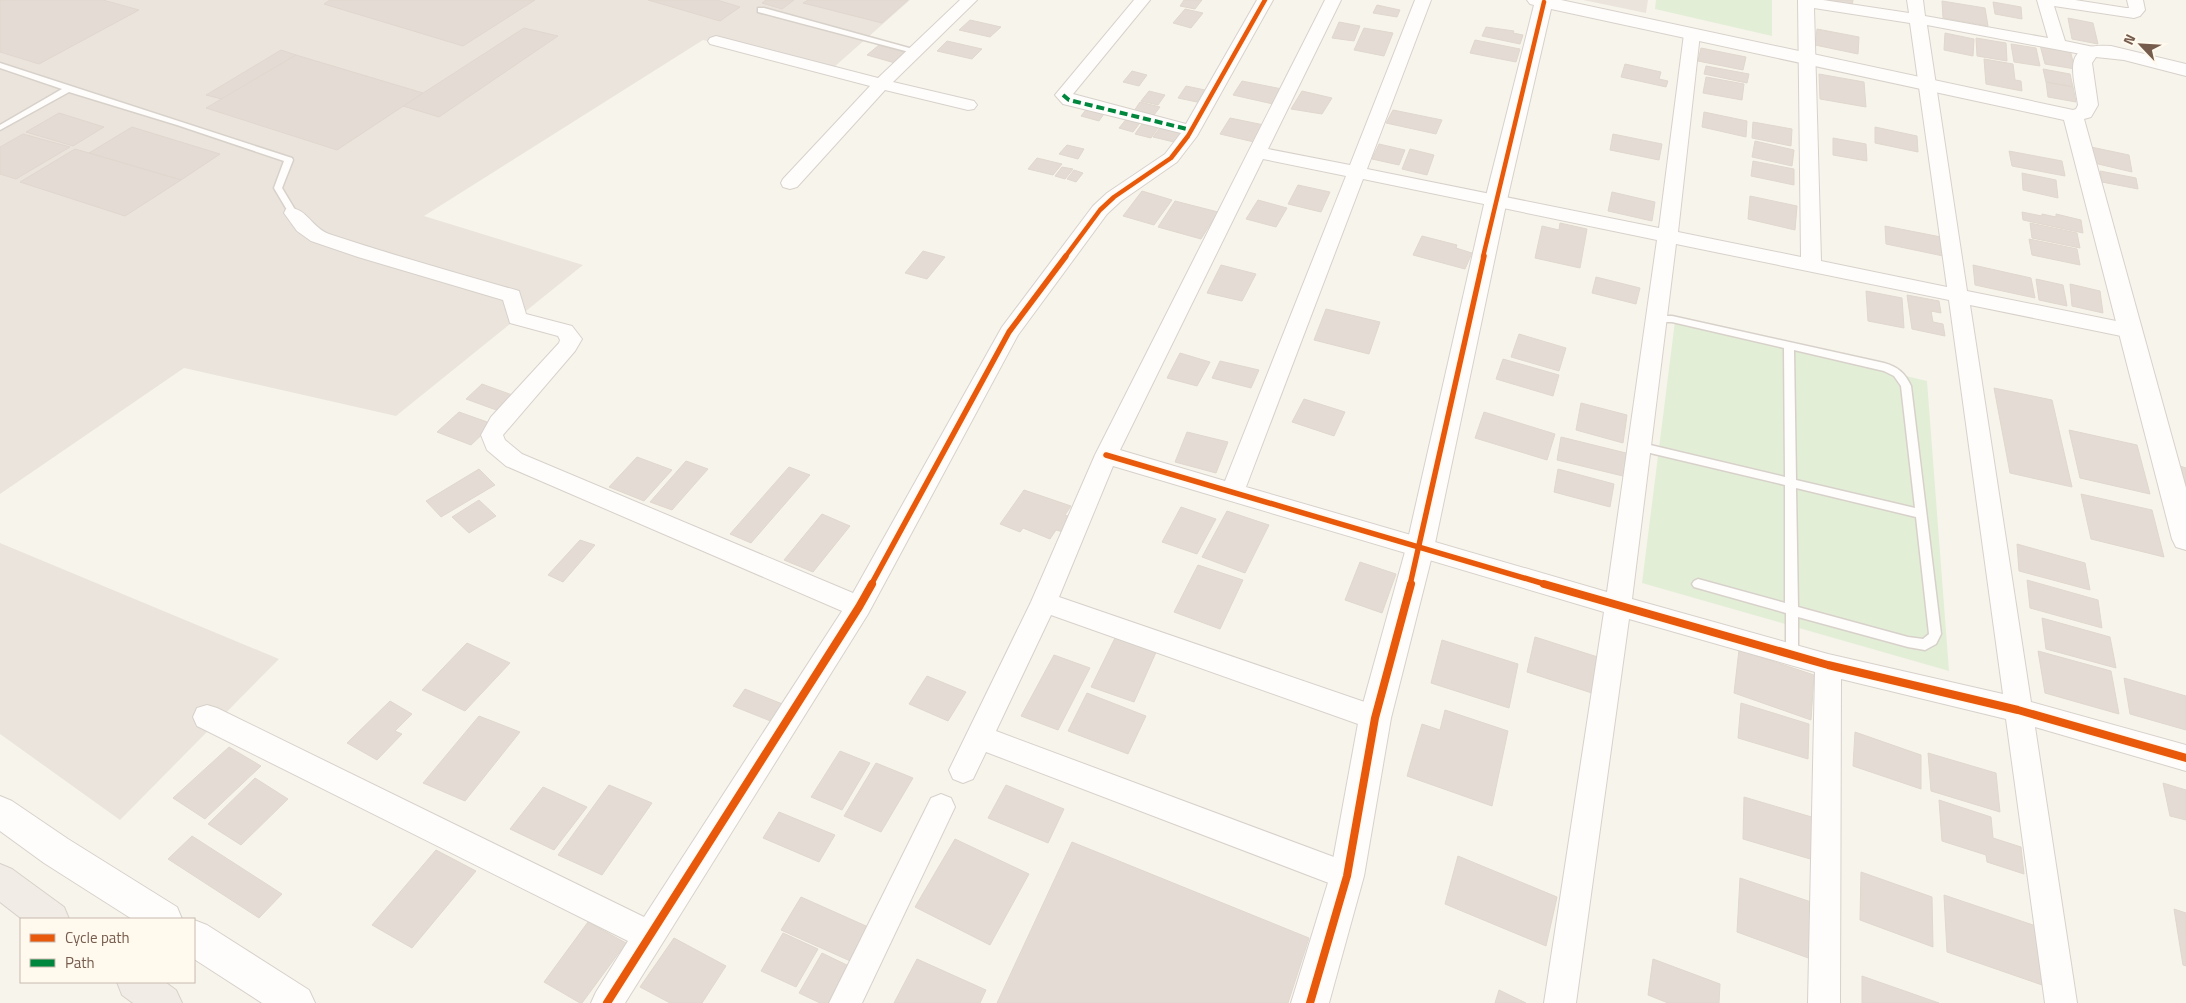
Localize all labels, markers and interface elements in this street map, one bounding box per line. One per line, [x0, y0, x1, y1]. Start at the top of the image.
north arrow [2116, 20, 2166, 70]
text: N [2117, 30, 2140, 48]
legend [20, 918, 195, 983]
text: Cycle path [65, 926, 130, 949]
text: Path [65, 951, 95, 974]

